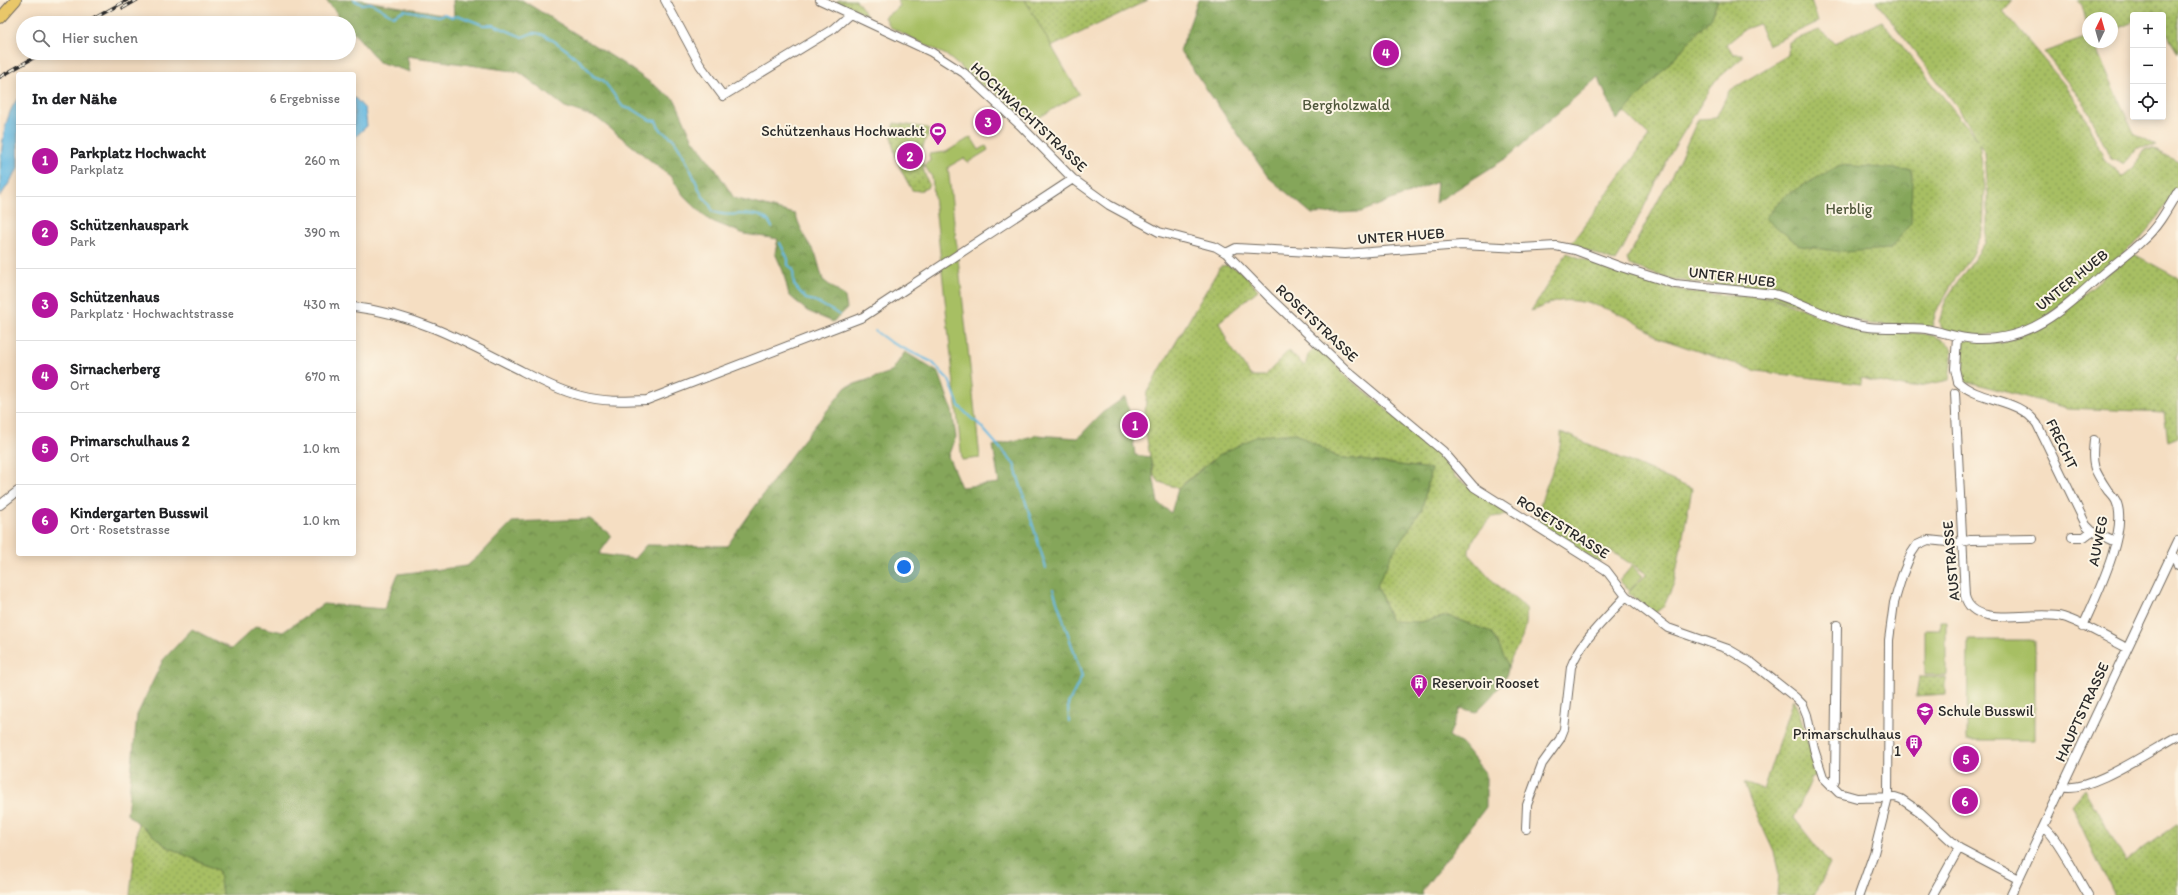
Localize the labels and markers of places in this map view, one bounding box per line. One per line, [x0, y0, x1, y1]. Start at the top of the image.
pin: 4 [1373, 38, 1399, 68]
pin: 3 [975, 107, 1001, 137]
sports icon: Schützenhaus Hochwacht [928, 121, 948, 146]
place label: Schützenhaus Hochwacht [761, 122, 925, 140]
pin: 2 [897, 141, 923, 171]
pin: 1 [1122, 410, 1148, 440]
building icon: Reservoir Rooset [1409, 673, 1429, 698]
place label: Reservoir Rooset [1432, 674, 1539, 692]
school or university icon: Schule Busswil [1915, 701, 1935, 726]
place label: Schule Busswil [1938, 702, 2035, 720]
place label: Primarschulhaus 1 [1793, 725, 1901, 760]
building icon: Primarschulhaus 1 [1904, 733, 1924, 758]
pin: 5 [1953, 744, 1979, 774]
pin: 6 [1952, 786, 1978, 816]

